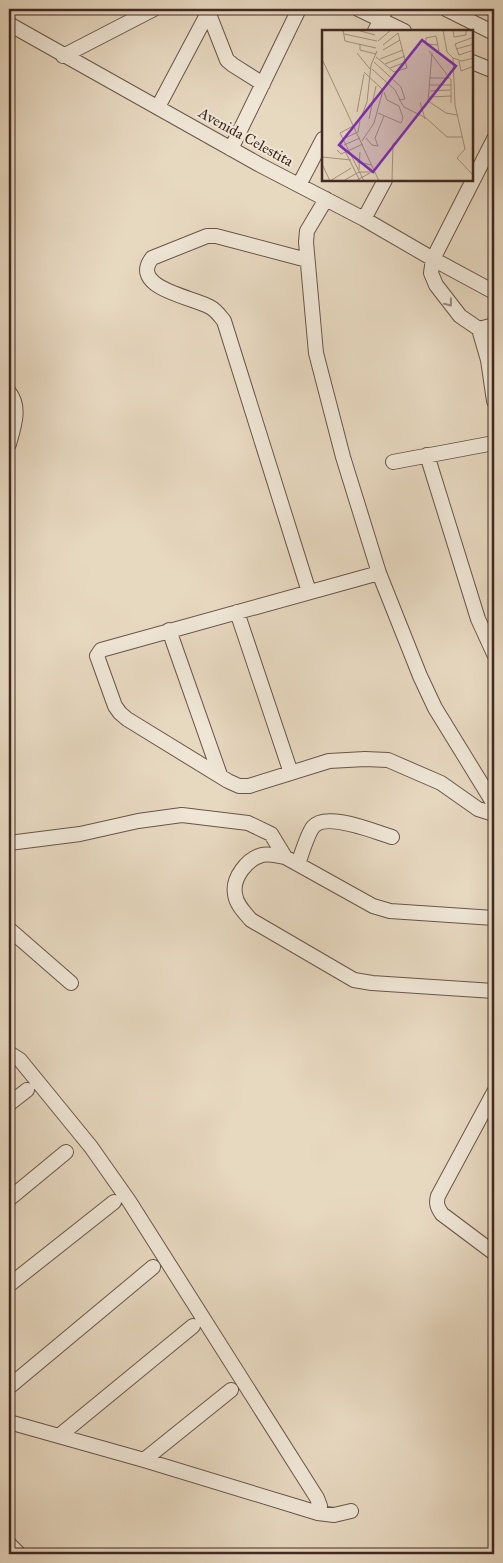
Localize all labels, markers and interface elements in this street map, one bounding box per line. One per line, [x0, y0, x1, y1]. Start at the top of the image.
inset map [322, 30, 473, 181]
street label: Avenida Celestita [195, 103, 297, 171]
one-way arrow [444, 297, 453, 306]

